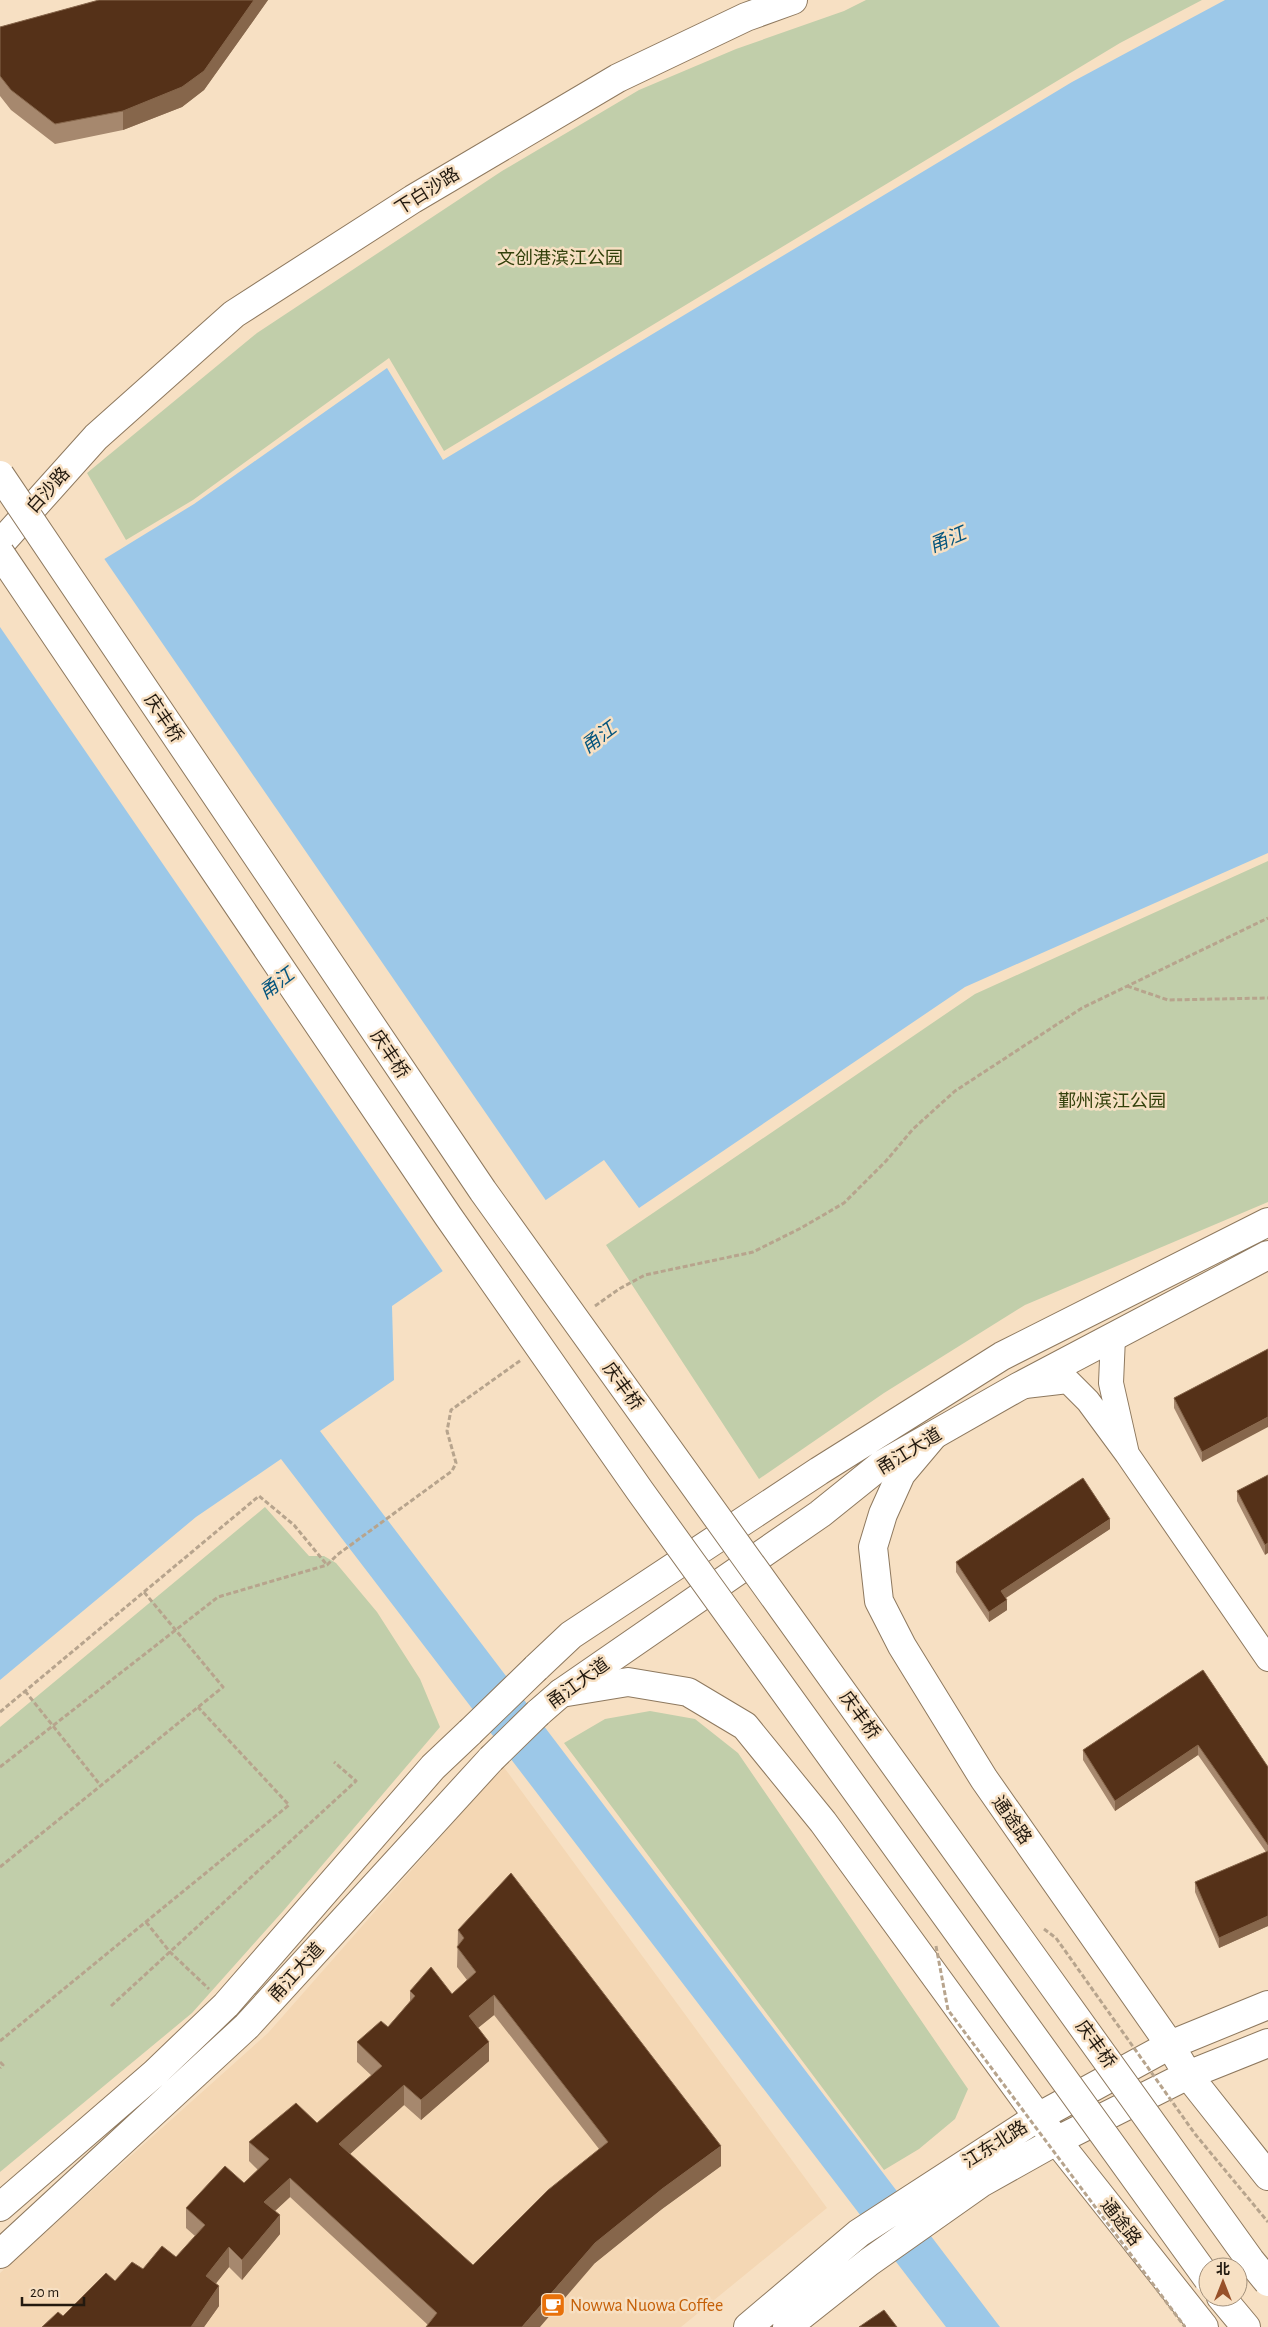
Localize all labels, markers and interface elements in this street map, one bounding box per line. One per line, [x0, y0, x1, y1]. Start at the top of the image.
street label: 下白沙路 [391, 163, 463, 219]
park label: 文创港滨江公园 [497, 248, 623, 268]
street label: 白沙路 [23, 463, 73, 517]
water label: 甬江 [926, 523, 971, 557]
street label: 庆丰桥 [141, 690, 187, 746]
water label: 甬江 [577, 717, 621, 757]
water label: 甬江 [255, 963, 299, 1003]
street label: 庆丰桥 [367, 1026, 413, 1082]
park label: 鄞州滨江公园 [1058, 1091, 1166, 1111]
street label: 庆丰桥 [599, 1358, 647, 1414]
street label: 甬江大道 [873, 1424, 945, 1478]
street label: 甬江大道 [543, 1654, 613, 1712]
street label: 庆丰桥 [836, 1687, 884, 1743]
street label: 通途路 [988, 1792, 1036, 1848]
street label: 甬江大道 [264, 1939, 328, 2005]
street label: 庆丰桥 [1072, 2016, 1120, 2072]
street label: 江东北路 [959, 2116, 1031, 2172]
street label: 通途路 [1096, 2195, 1146, 2249]
north arrow [1198, 2257, 1248, 2307]
text: 北 [1216, 2262, 1230, 2277]
scale bar [22, 2274, 85, 2306]
text: 20 m [30, 2285, 59, 2300]
cafe icon: Nowwa Nuowa Coffee [540, 2292, 566, 2318]
place label: Nowwa Nuowa Coffee [570, 2297, 723, 2315]

